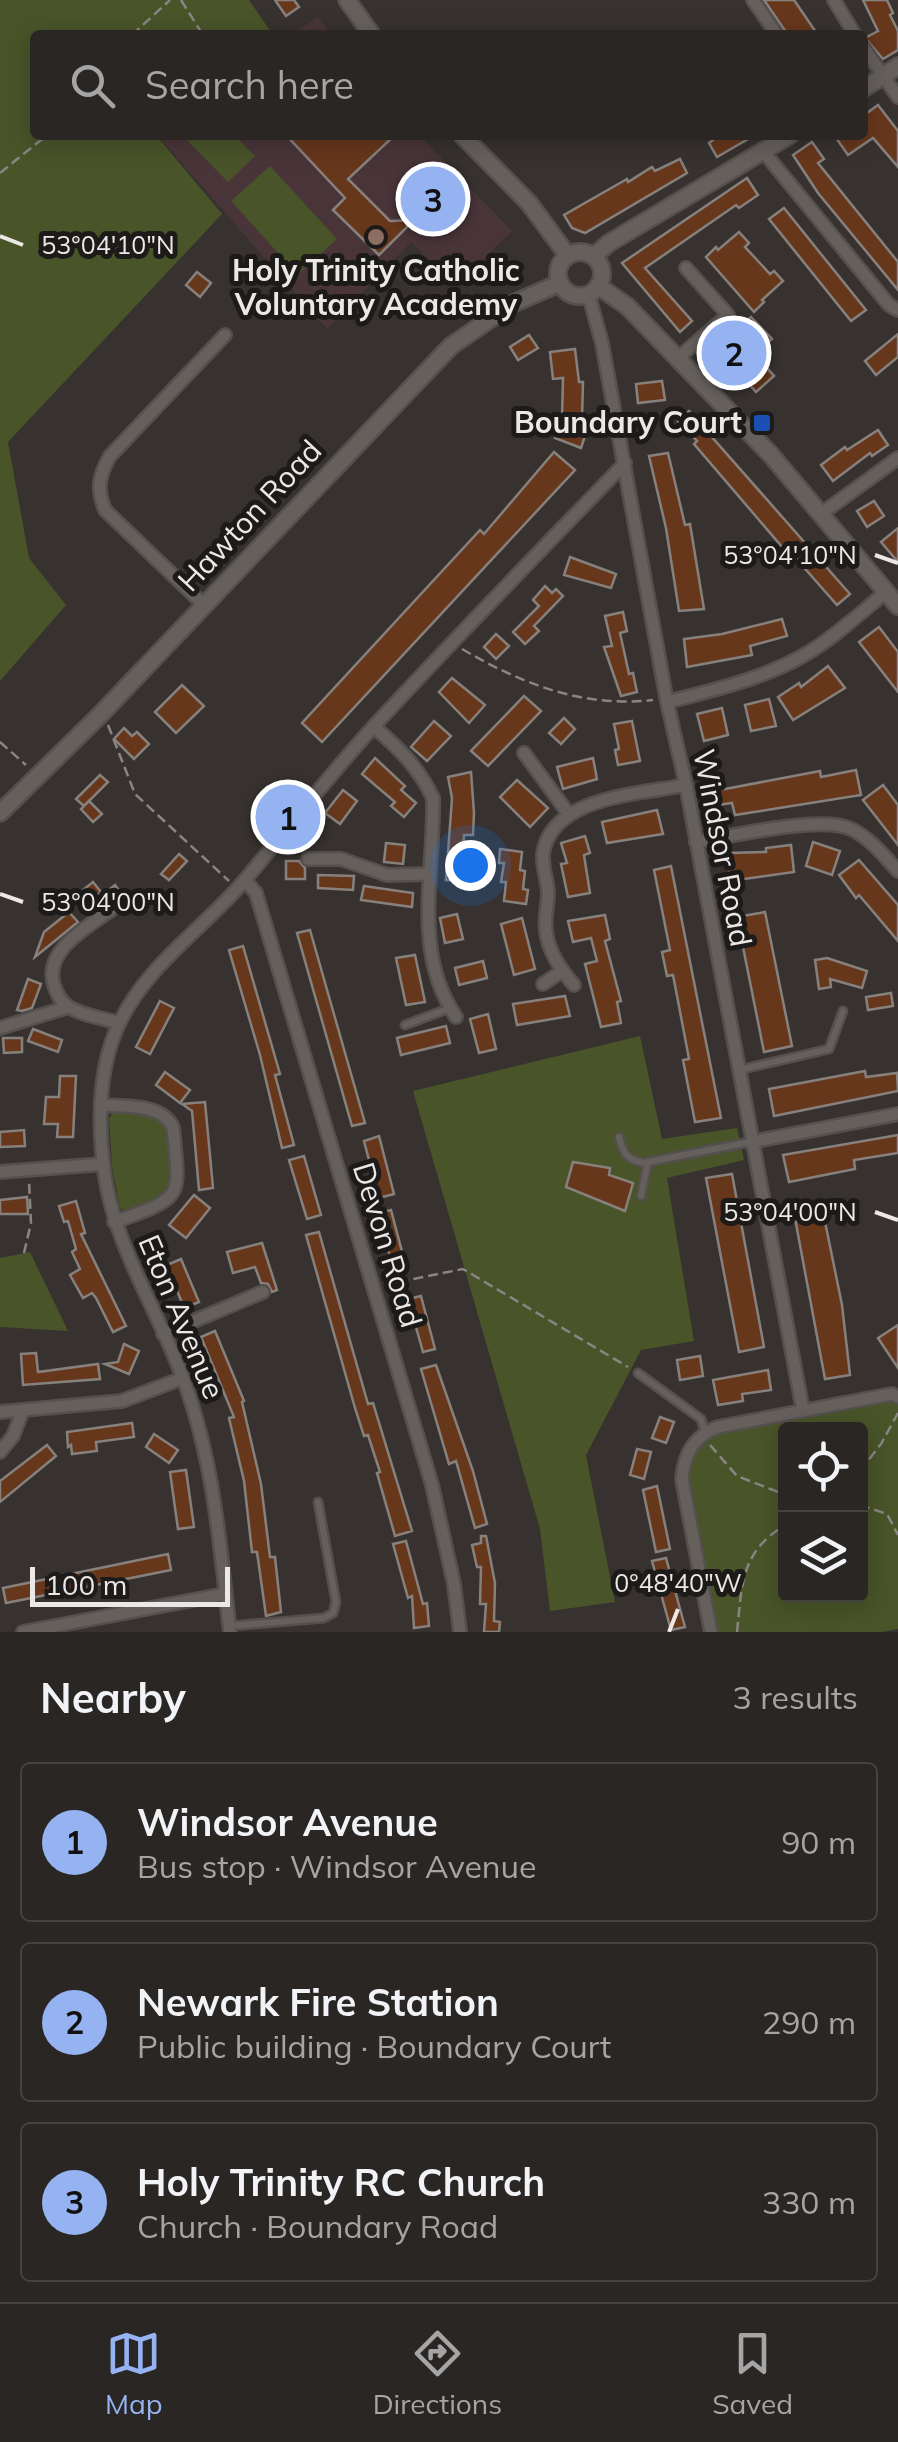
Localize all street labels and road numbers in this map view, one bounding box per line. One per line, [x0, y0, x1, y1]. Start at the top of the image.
street label: Hawton Road [169, 432, 329, 599]
street label: Windsor Road [685, 746, 761, 950]
street label: Devon Road [345, 1158, 431, 1332]
street label: Eton Avenue [130, 1229, 234, 1405]

